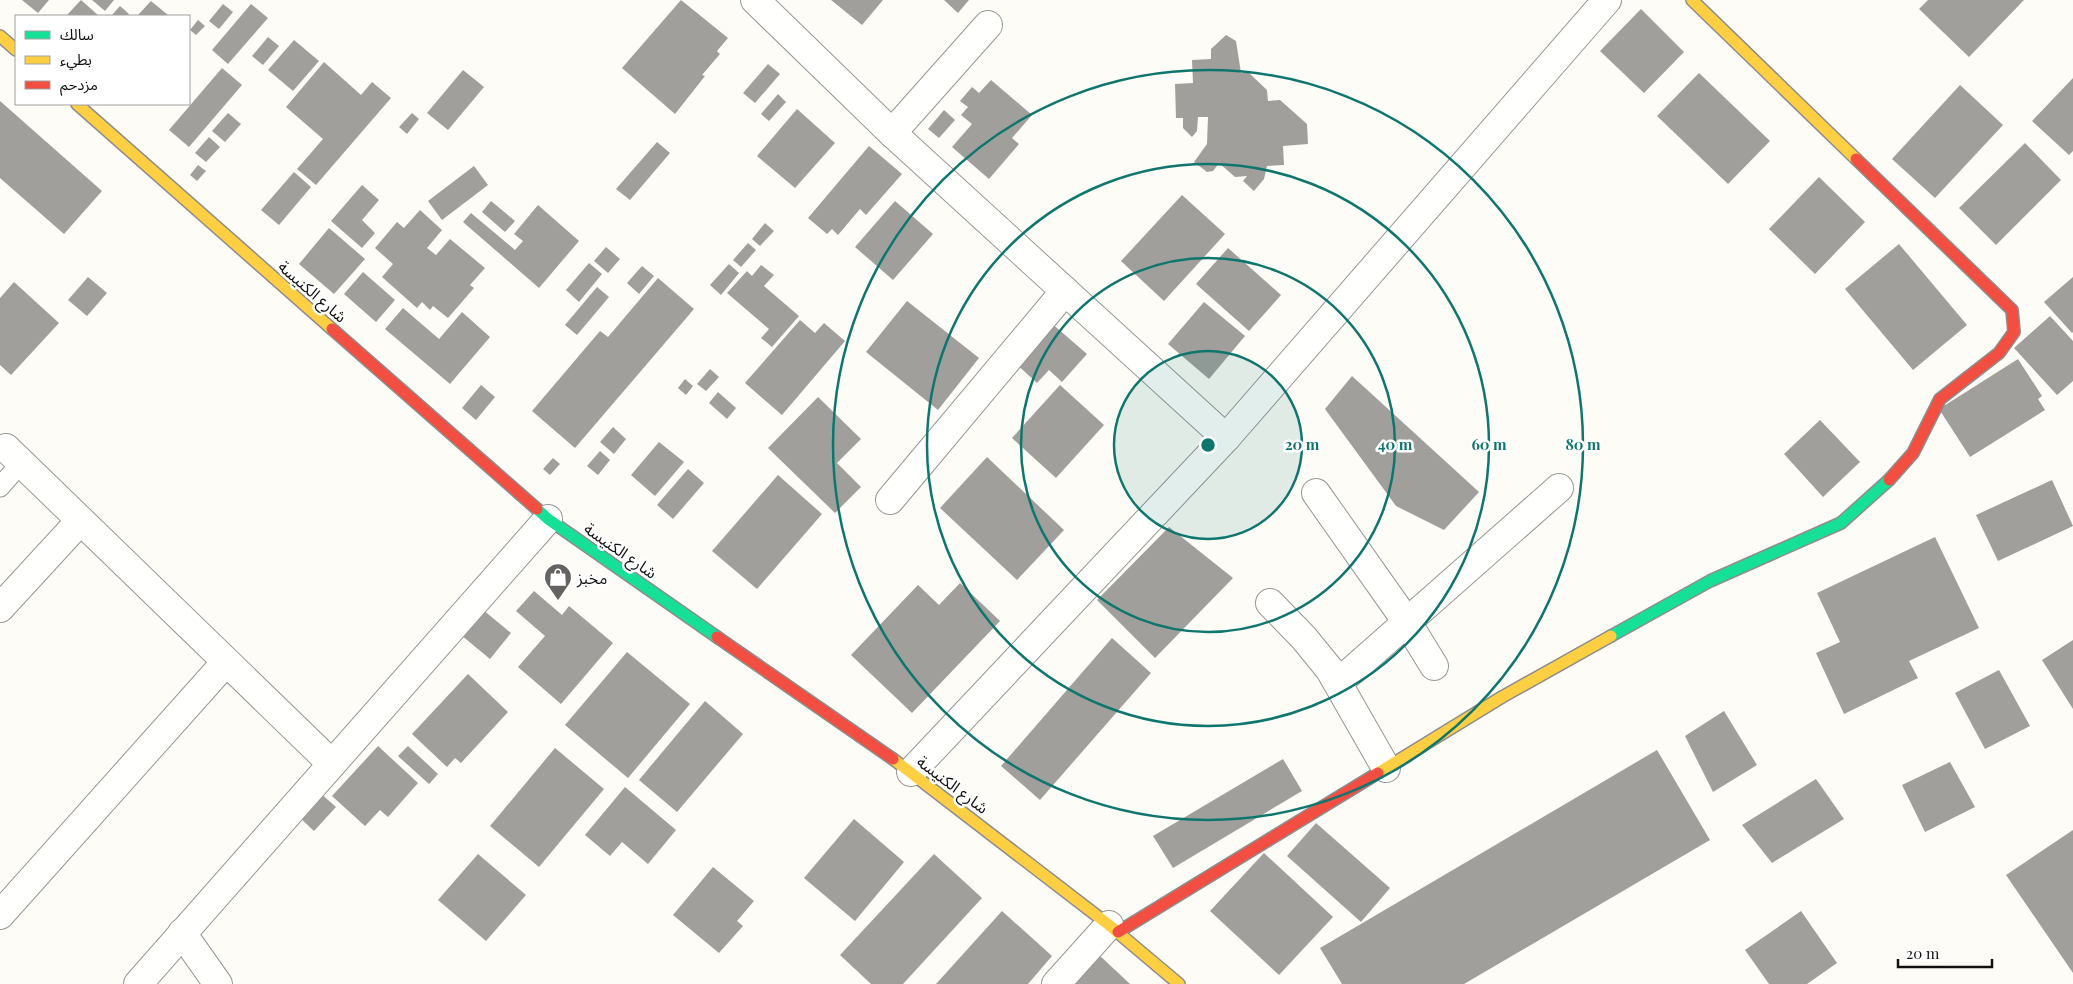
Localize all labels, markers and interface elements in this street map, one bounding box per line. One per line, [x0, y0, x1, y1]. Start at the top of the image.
legend [15, 15, 190, 105]
text: سالك [60, 24, 94, 44]
text: بطيء [60, 49, 92, 71]
text: مزدحم [60, 74, 98, 96]
street label: شارع الكنيسة [272, 255, 352, 329]
text: 20 m [1285, 434, 1320, 454]
text: 40 m [1378, 434, 1413, 454]
text: 60 m [1471, 434, 1507, 454]
text: 80 m [1565, 434, 1601, 454]
centre of rings [1199, 436, 1217, 454]
street label: شارع الكنيسة [579, 517, 661, 585]
shop icon: مخبز [543, 562, 573, 601]
place label: مخبز [576, 567, 607, 588]
street label: شارع الكنيسة [911, 750, 993, 820]
scale bar [1898, 936, 1992, 968]
text: 20 m [1906, 943, 1940, 963]

